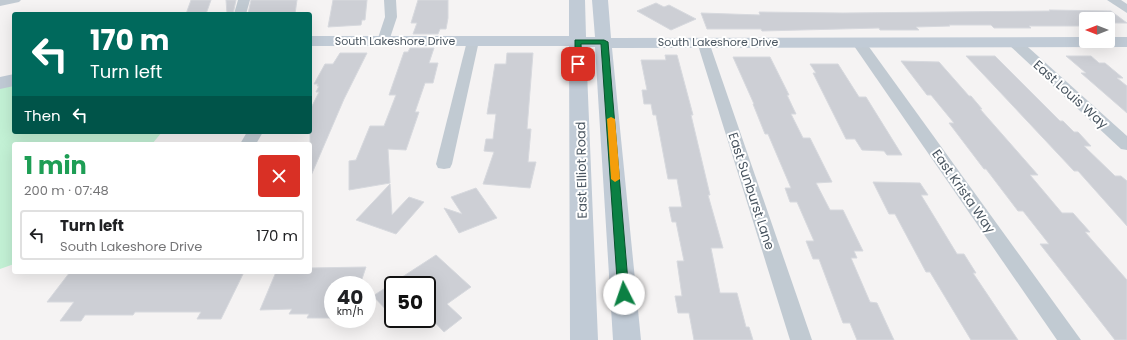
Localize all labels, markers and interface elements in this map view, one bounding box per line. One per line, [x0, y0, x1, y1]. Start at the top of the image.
north arrow [1079, 12, 1115, 48]
map controls [1079, 12, 1115, 48]
text: 170 m [90, 21, 169, 60]
icon: left [24, 28, 76, 80]
street label: South Lakeshore Drive [335, 33, 455, 49]
street label: South Lakeshore Drive [658, 34, 778, 50]
pin [561, 47, 595, 81]
icon: arrive [567, 53, 589, 75]
street label: East Louis Way [1029, 56, 1113, 134]
text: Turn left [90, 59, 162, 84]
icon: left [69, 104, 91, 126]
text: Then [24, 105, 61, 126]
street label: East Elliot Road [571, 121, 592, 219]
street label: East Sunburst Lane [724, 130, 779, 252]
street label: East Krista Way [927, 145, 1000, 238]
text: 1 min [24, 149, 87, 182]
button: close [258, 155, 300, 197]
text: 200 m · 07:48 [24, 181, 109, 200]
text: Turn left [60, 215, 124, 236]
icon: left [26, 224, 48, 246]
text: 170 m [256, 225, 298, 246]
text: South Lakeshore Drive [60, 237, 202, 256]
position arrow [603, 273, 645, 315]
speed limit sign: 50 [384, 276, 436, 328]
text: 40 [337, 283, 363, 311]
text: km/h [337, 304, 363, 319]

